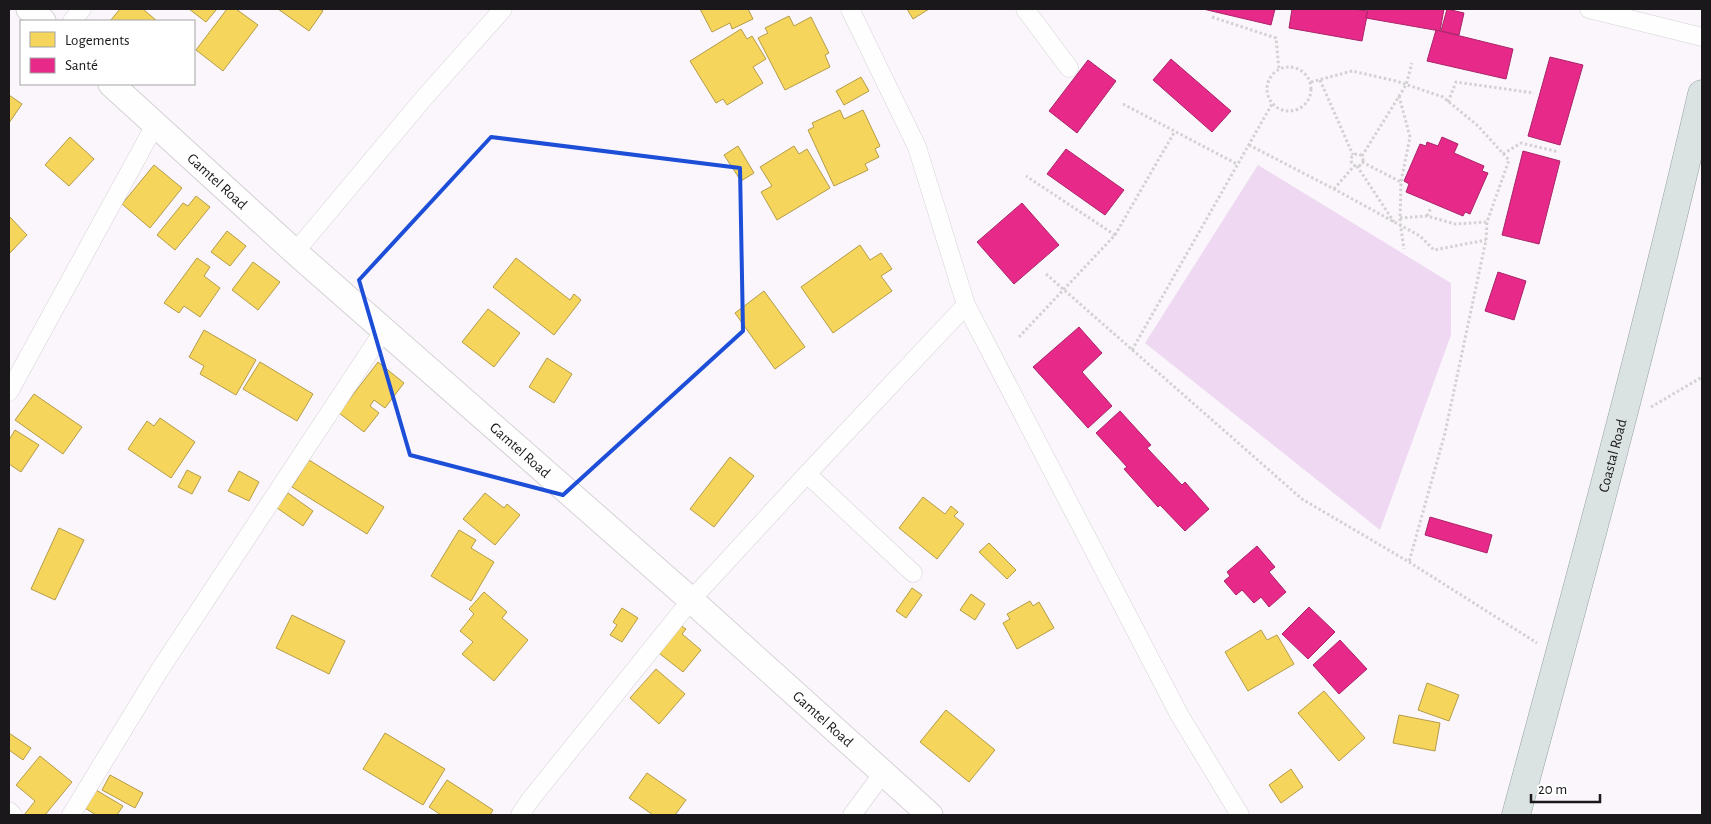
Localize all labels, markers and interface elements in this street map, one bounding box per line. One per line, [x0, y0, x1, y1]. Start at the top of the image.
legend [20, 20, 195, 85]
text: Logements [65, 33, 130, 48]
text: Santé [65, 58, 98, 73]
street label: Gamtel Road [184, 151, 250, 213]
street label: Coastal Road [1596, 417, 1630, 494]
street label: Gamtel Road [487, 420, 553, 481]
street label: Gamtel Road [790, 688, 856, 750]
scale bar [1531, 772, 1600, 804]
text: 20 m [1538, 782, 1567, 797]

